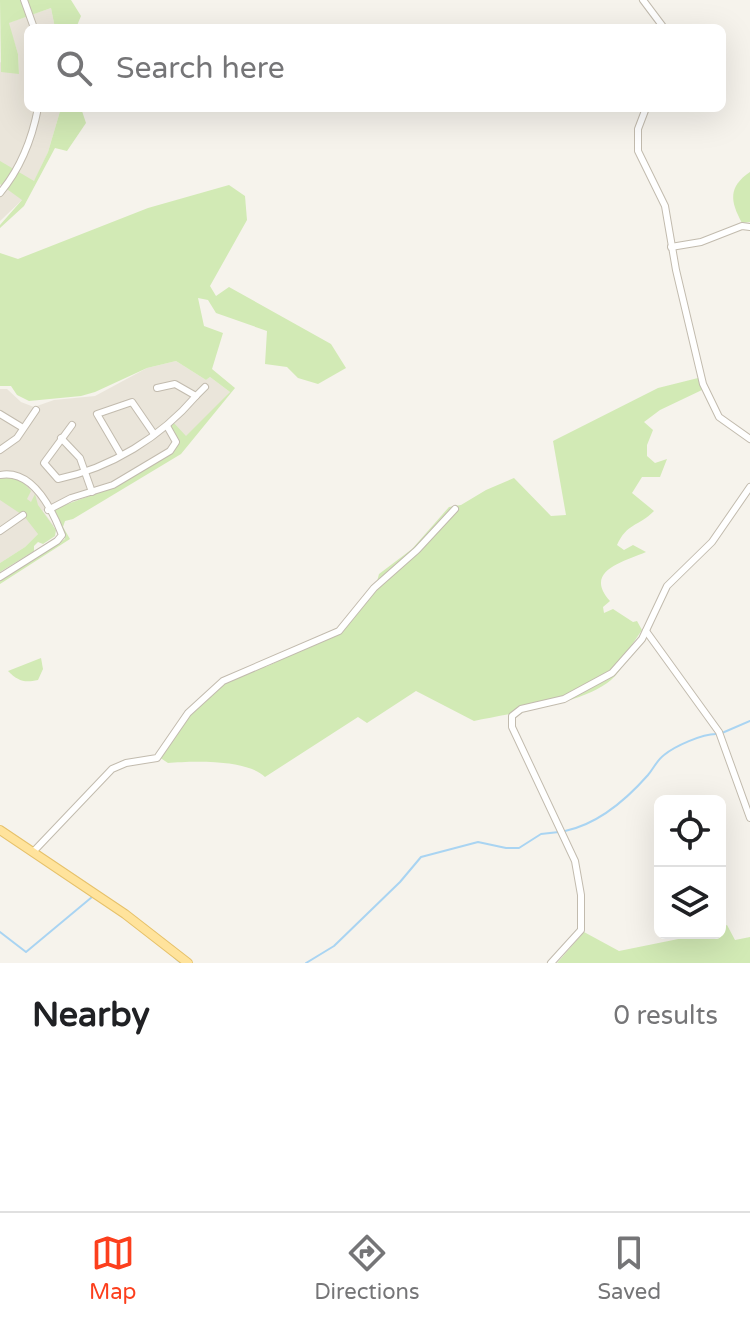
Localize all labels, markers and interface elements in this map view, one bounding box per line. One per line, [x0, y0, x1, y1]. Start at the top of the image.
search box [24, 24, 726, 112]
icon: search [52, 46, 96, 90]
text: Search here [116, 50, 285, 87]
map controls [654, 795, 726, 939]
button: locate [654, 795, 726, 867]
button: layers [654, 867, 726, 939]
text: Nearby [32, 995, 150, 1036]
text: 0 results [613, 1000, 718, 1031]
tab: Map [89, 1231, 136, 1305]
tab: Directions [314, 1231, 420, 1305]
tab: Saved [597, 1231, 661, 1305]

